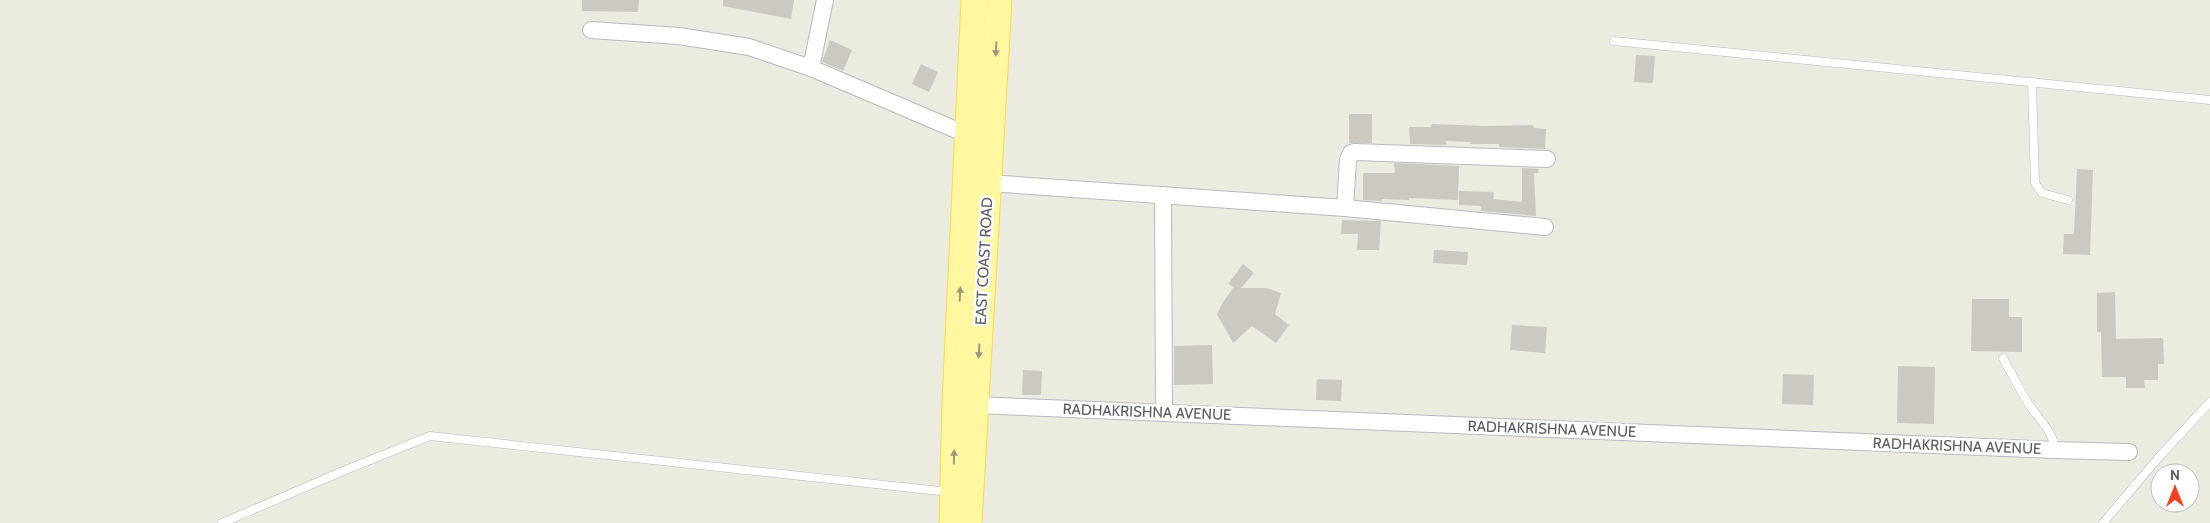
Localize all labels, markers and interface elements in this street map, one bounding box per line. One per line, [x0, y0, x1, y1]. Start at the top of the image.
one-way arrow [992, 41, 1000, 57]
street label: EAST COAST ROAD [972, 197, 996, 325]
one-way arrow [957, 286, 965, 302]
one-way arrow [974, 343, 982, 359]
street label: RADHAKRISHNA AVENUE [1062, 400, 1232, 424]
street label: RADHAKRISHNA AVENUE [1467, 417, 1637, 441]
street label: RADHAKRISHNA AVENUE [1872, 434, 2042, 458]
one-way arrow [950, 449, 958, 465]
north arrow [2150, 463, 2200, 513]
text: N [2170, 466, 2180, 484]

